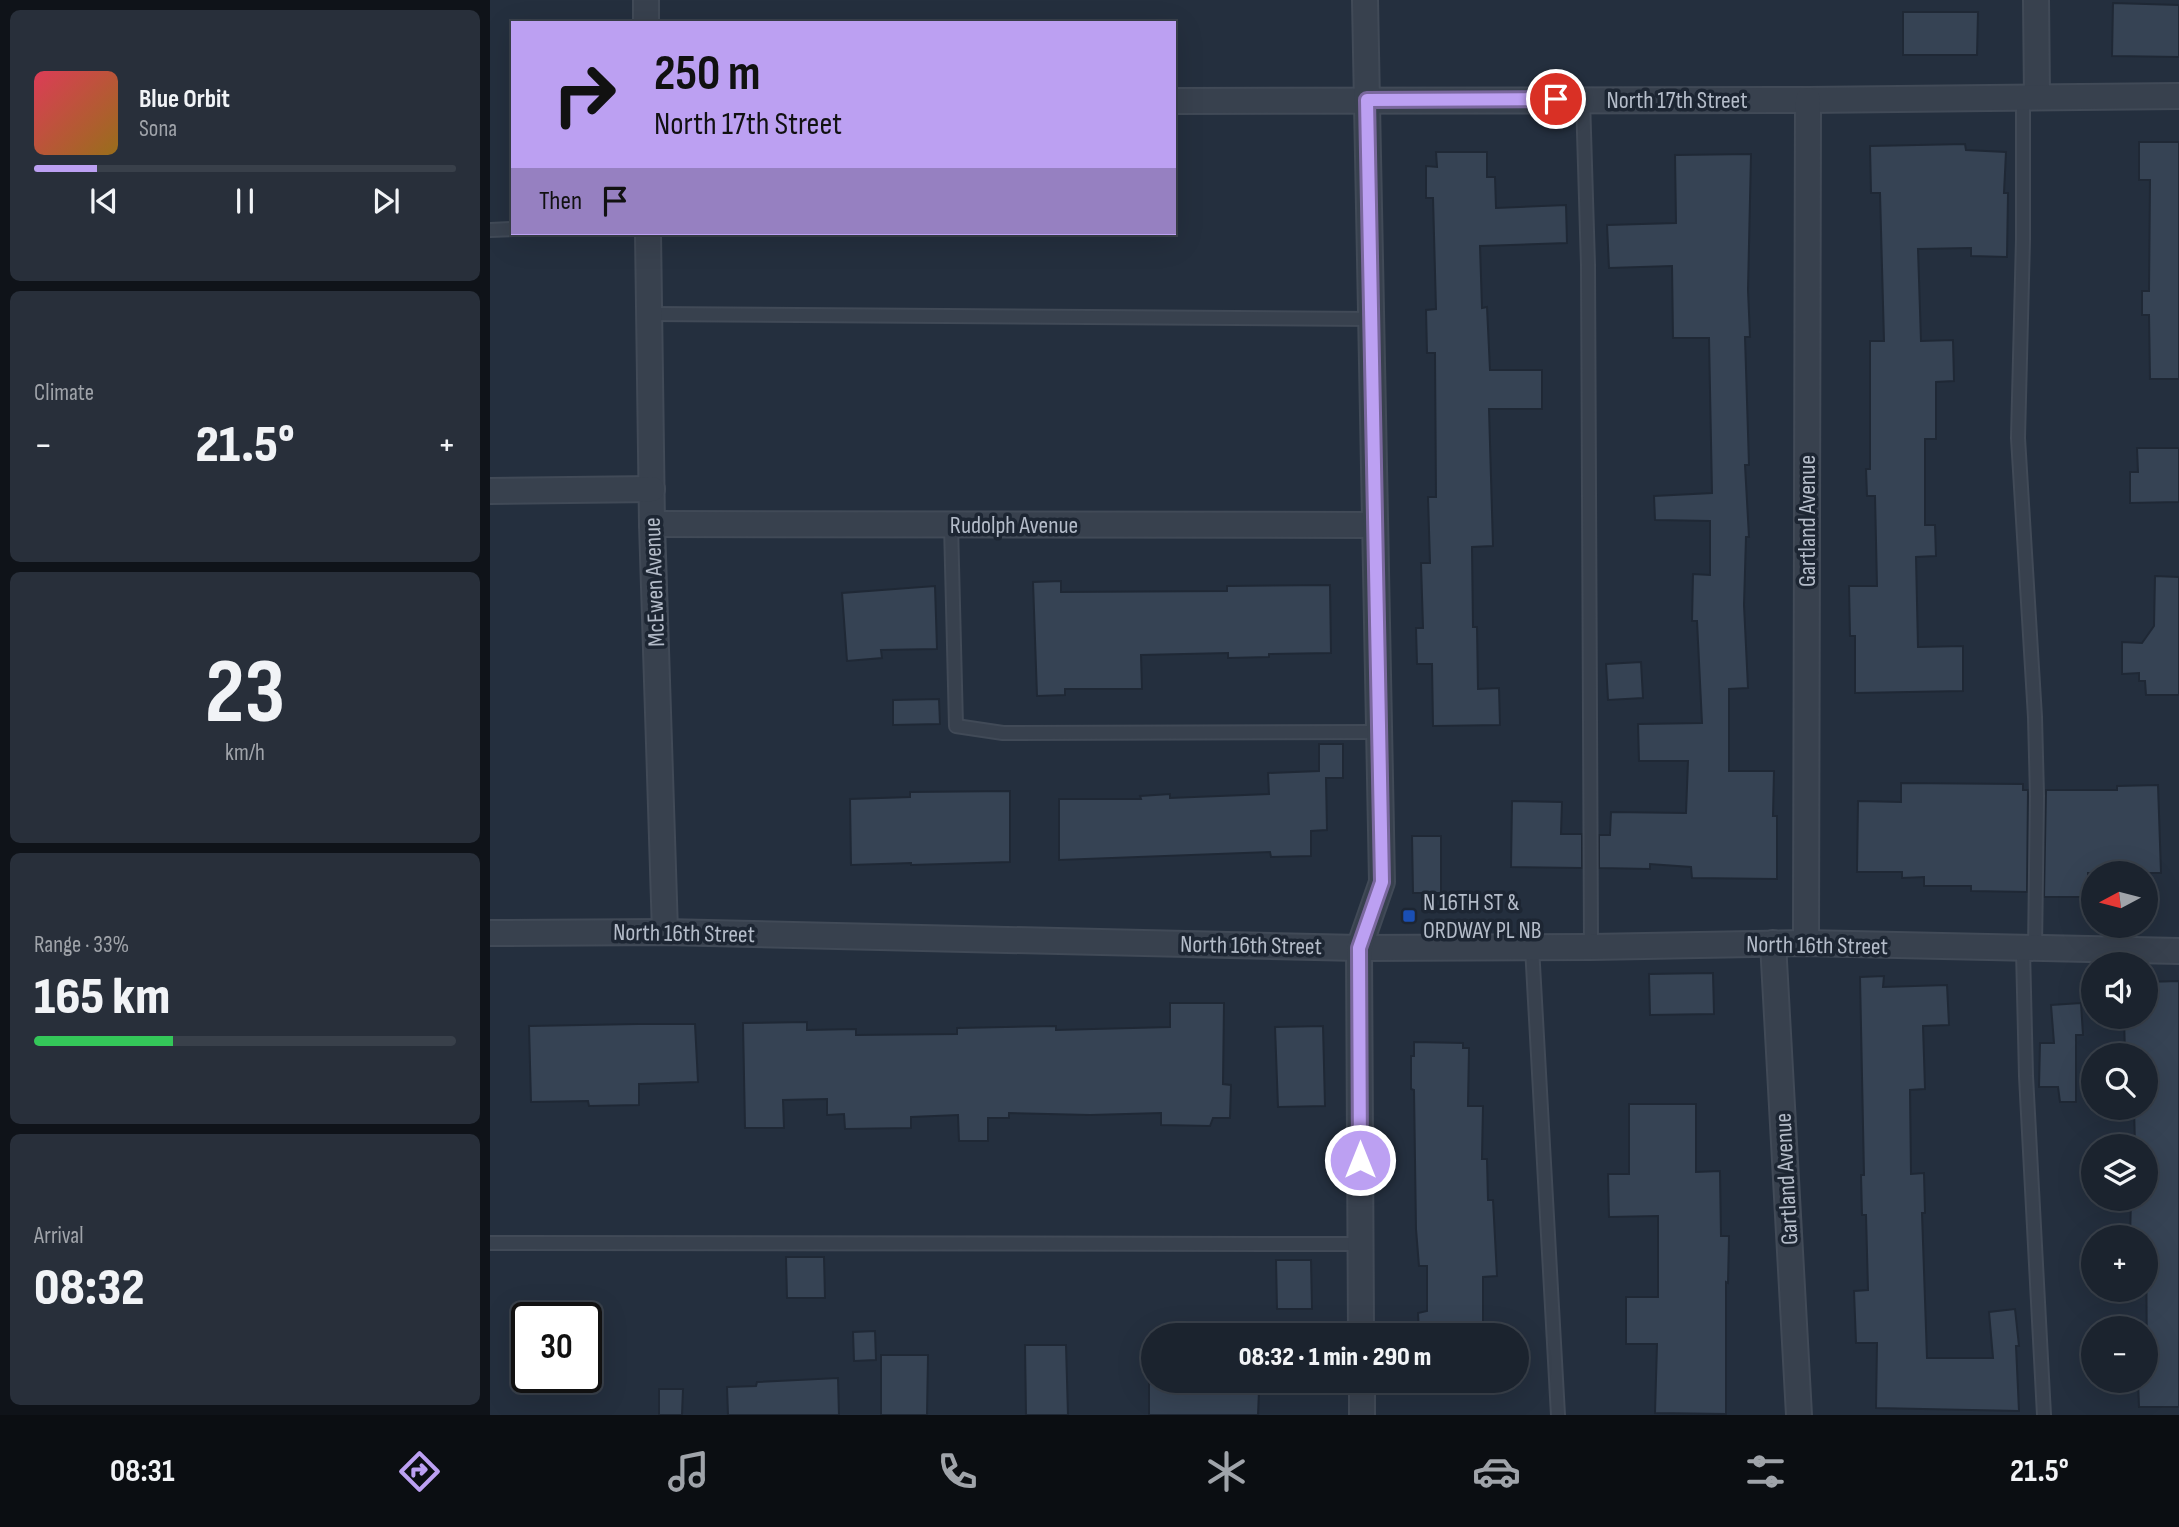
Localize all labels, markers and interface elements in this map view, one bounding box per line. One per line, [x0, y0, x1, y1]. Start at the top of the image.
text: 250 m [654, 45, 760, 104]
icon: right [539, 49, 630, 140]
pin [1526, 69, 1586, 129]
icon: arrive [1537, 80, 1575, 118]
text: Blue Orbit [139, 84, 230, 115]
street label: North 17th Street [1607, 86, 1748, 115]
text: North 17th Street [654, 105, 842, 144]
text: Sona [139, 115, 177, 143]
icon: previous [85, 182, 123, 220]
icon: pause [226, 182, 264, 220]
icon: next [367, 182, 405, 220]
icon: arrive [596, 182, 634, 220]
text: Then [539, 186, 582, 217]
text: Climate [34, 379, 94, 407]
text: 21.5° [195, 414, 295, 477]
text: − [34, 423, 53, 468]
text: + [437, 423, 456, 468]
street label: Gartland Avenue [1793, 455, 1822, 587]
street label: Rudolph Avenue [950, 511, 1078, 540]
street label: McEwen Avenue [638, 517, 671, 647]
text: 23 [205, 639, 285, 748]
text: km/h [225, 739, 265, 767]
north arrow [2081, 861, 2158, 938]
map controls [2081, 861, 2158, 1393]
place label: N 16TH ST & ORDWAY PL NB [1423, 888, 1541, 945]
marker: N 16TH ST & ORDWAY PL NB [1401, 908, 1417, 924]
street label: North 16th Street [613, 918, 755, 949]
street label: North 16th Street [1180, 930, 1322, 961]
street label: North 16th Street [1746, 930, 1888, 961]
text: Range · 33% [34, 931, 129, 959]
button: sound [2081, 952, 2158, 1029]
text: 165 km [34, 966, 170, 1029]
button: search [2081, 1043, 2158, 1120]
street label: Gartland Avenue [1769, 1112, 1804, 1246]
position arrow [1323, 1123, 1397, 1197]
button: layers [2081, 1134, 2158, 1211]
text: Arrival [34, 1222, 83, 1250]
button: + [2081, 1225, 2158, 1302]
text: 08:32 [34, 1257, 145, 1320]
speed limit sign: 30 [511, 1302, 602, 1393]
button: − [2081, 1316, 2158, 1393]
text: 08:32 · 1 min · 290 m [1239, 1342, 1431, 1373]
icon: directions [395, 1447, 444, 1496]
icon: music [664, 1447, 713, 1496]
icon: phone [933, 1447, 982, 1496]
icon: climate [1202, 1447, 1251, 1496]
icon: car [1472, 1447, 1521, 1496]
icon: filters [1741, 1447, 1790, 1496]
text: 08:31 [110, 1452, 174, 1491]
text: 21.5° [2010, 1452, 2069, 1491]

